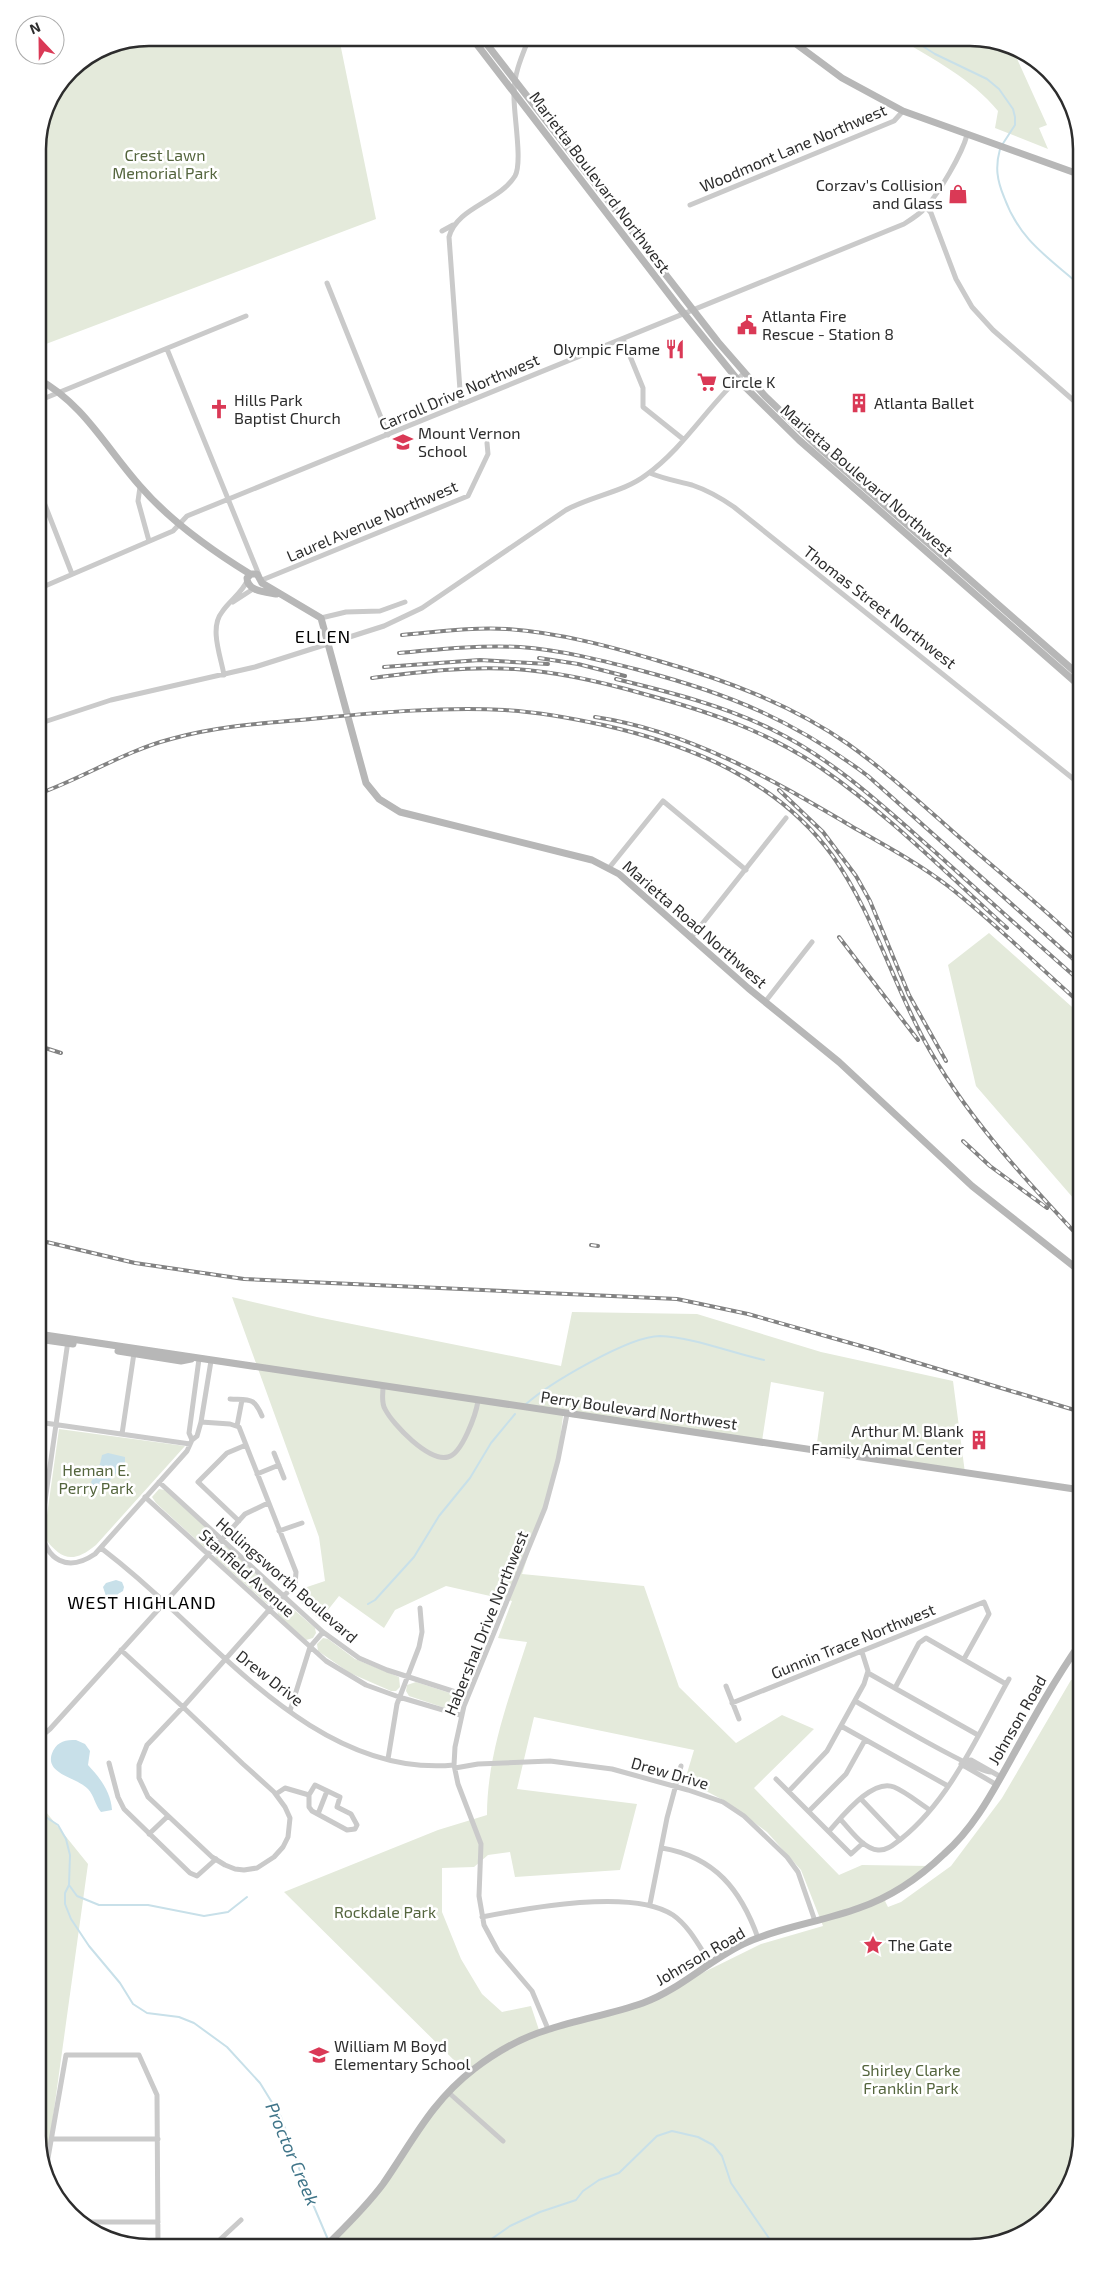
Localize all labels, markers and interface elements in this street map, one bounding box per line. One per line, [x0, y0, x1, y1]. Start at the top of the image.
north arrow [15, 15, 65, 65]
text: N [27, 18, 43, 37]
street label: Marietta Boulevard Northwest [526, 87, 675, 276]
street label: Woodmont Lane Northwest [697, 100, 889, 196]
park label: Crest Lawn Memorial Park [112, 145, 218, 182]
place label: Corzav's Collision and Glass [816, 175, 943, 212]
shop icon: Corzav's Collision and Glass [947, 183, 969, 205]
place label: Atlanta Fire Rescue - Station 8 [762, 306, 894, 343]
public building icon: Atlanta Fire Rescue - Station 8 [736, 314, 758, 336]
restaurant icon: Olympic Flame [664, 338, 686, 360]
place label: Olympic Flame [553, 339, 660, 358]
street label: Carroll Drive Northwest [376, 349, 542, 434]
supermarket icon: Circle K [696, 371, 718, 393]
place label: Circle K [722, 372, 776, 391]
place label: Hills Park Baptist Church [234, 390, 341, 427]
building icon: Atlanta Ballet [848, 392, 870, 414]
place label: Atlanta Ballet [874, 393, 974, 412]
church icon: Hills Park Baptist Church [208, 398, 230, 420]
street label: Marietta Boulevard Northwest [777, 400, 957, 560]
place label: Mount Vernon School [418, 423, 521, 460]
school or university icon: Mount Vernon School [392, 431, 414, 453]
street label: Laurel Avenue Northwest [284, 476, 460, 565]
street label: Thomas Street Northwest [800, 541, 960, 672]
district label: ELLEN [295, 625, 351, 647]
street label: Marietta Road Northwest [619, 856, 771, 991]
street label: Perry Boulevard Northwest [540, 1386, 739, 1433]
place label: Arthur M. Blank Family Animal Center [811, 1421, 965, 1458]
building icon: Arthur M. Blank Family Animal Center [968, 1429, 990, 1451]
park label: Heman E. Perry Park [58, 1460, 134, 1497]
street label: Hollingsworth Boulevard [213, 1513, 362, 1646]
street label: Stanfield Avenue [196, 1525, 299, 1621]
street label: Habershal Drive Northwest [440, 1528, 531, 1718]
district label: WEST HIGHLAND [67, 1591, 217, 1613]
street label: Gunnin Trace Northwest [768, 1599, 938, 1682]
street label: Drew Drive [233, 1646, 308, 1710]
street label: Johnson Road [983, 1672, 1050, 1768]
street label: Drew Drive [629, 1752, 711, 1793]
park label: Rockdale Park [334, 1902, 436, 1921]
street label: Johnson Road [652, 1922, 748, 1989]
place icon: The Gate [862, 1934, 884, 1956]
place label: The Gate [888, 1935, 952, 1954]
place label: William M Boyd Elementary School [334, 2036, 470, 2073]
school or university icon: William M Boyd Elementary School [308, 2044, 330, 2066]
park label: Shirley Clarke Franklin Park [861, 2060, 961, 2097]
water label: Proctor Creek [261, 2099, 325, 2209]

